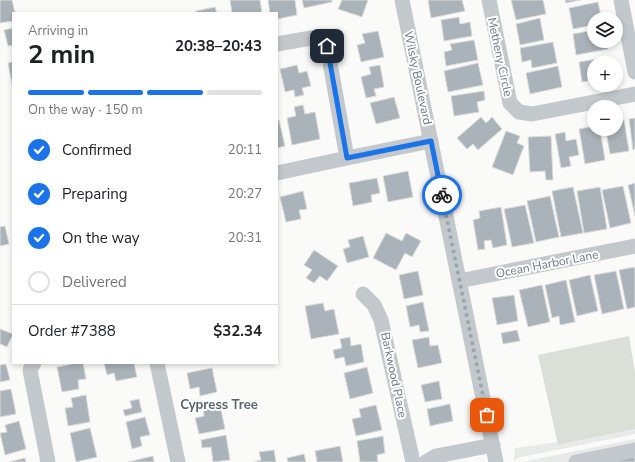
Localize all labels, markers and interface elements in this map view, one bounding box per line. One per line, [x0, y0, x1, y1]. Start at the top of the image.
map controls [587, 12, 623, 136]
button: layers [587, 12, 623, 48]
street label: Metheny Circle [484, 16, 516, 98]
text: Arriving in [28, 22, 88, 40]
pin [310, 29, 344, 63]
street label: Wilsky Boulevard [400, 30, 436, 126]
icon: home [316, 35, 338, 57]
text: 20:38–20:43 [175, 36, 262, 56]
text: 2 min [28, 37, 95, 72]
button: + [587, 56, 623, 92]
button: − [587, 100, 623, 136]
text: On the way · 150 m [28, 101, 143, 119]
icon: check [28, 139, 50, 161]
text: Confirmed [62, 140, 132, 160]
text: 20:11 [228, 141, 262, 159]
courier [422, 175, 462, 215]
icon: check [28, 183, 50, 205]
text: Preparing [62, 184, 127, 204]
icon: bike [431, 184, 453, 206]
text: 20:27 [228, 185, 262, 203]
icon: check [28, 227, 50, 249]
text: On the way [62, 228, 140, 248]
text: 20:31 [228, 229, 262, 247]
street label: Ocean Harbor Lane [494, 246, 600, 282]
text: Delivered [62, 272, 127, 292]
text: Order #7388 [28, 321, 116, 341]
text: $32.34 [213, 321, 262, 341]
street label: Barkwood Place [377, 331, 411, 419]
district label: Cypress Tree [180, 396, 258, 414]
pin [470, 398, 504, 432]
icon: bag [476, 404, 498, 426]

